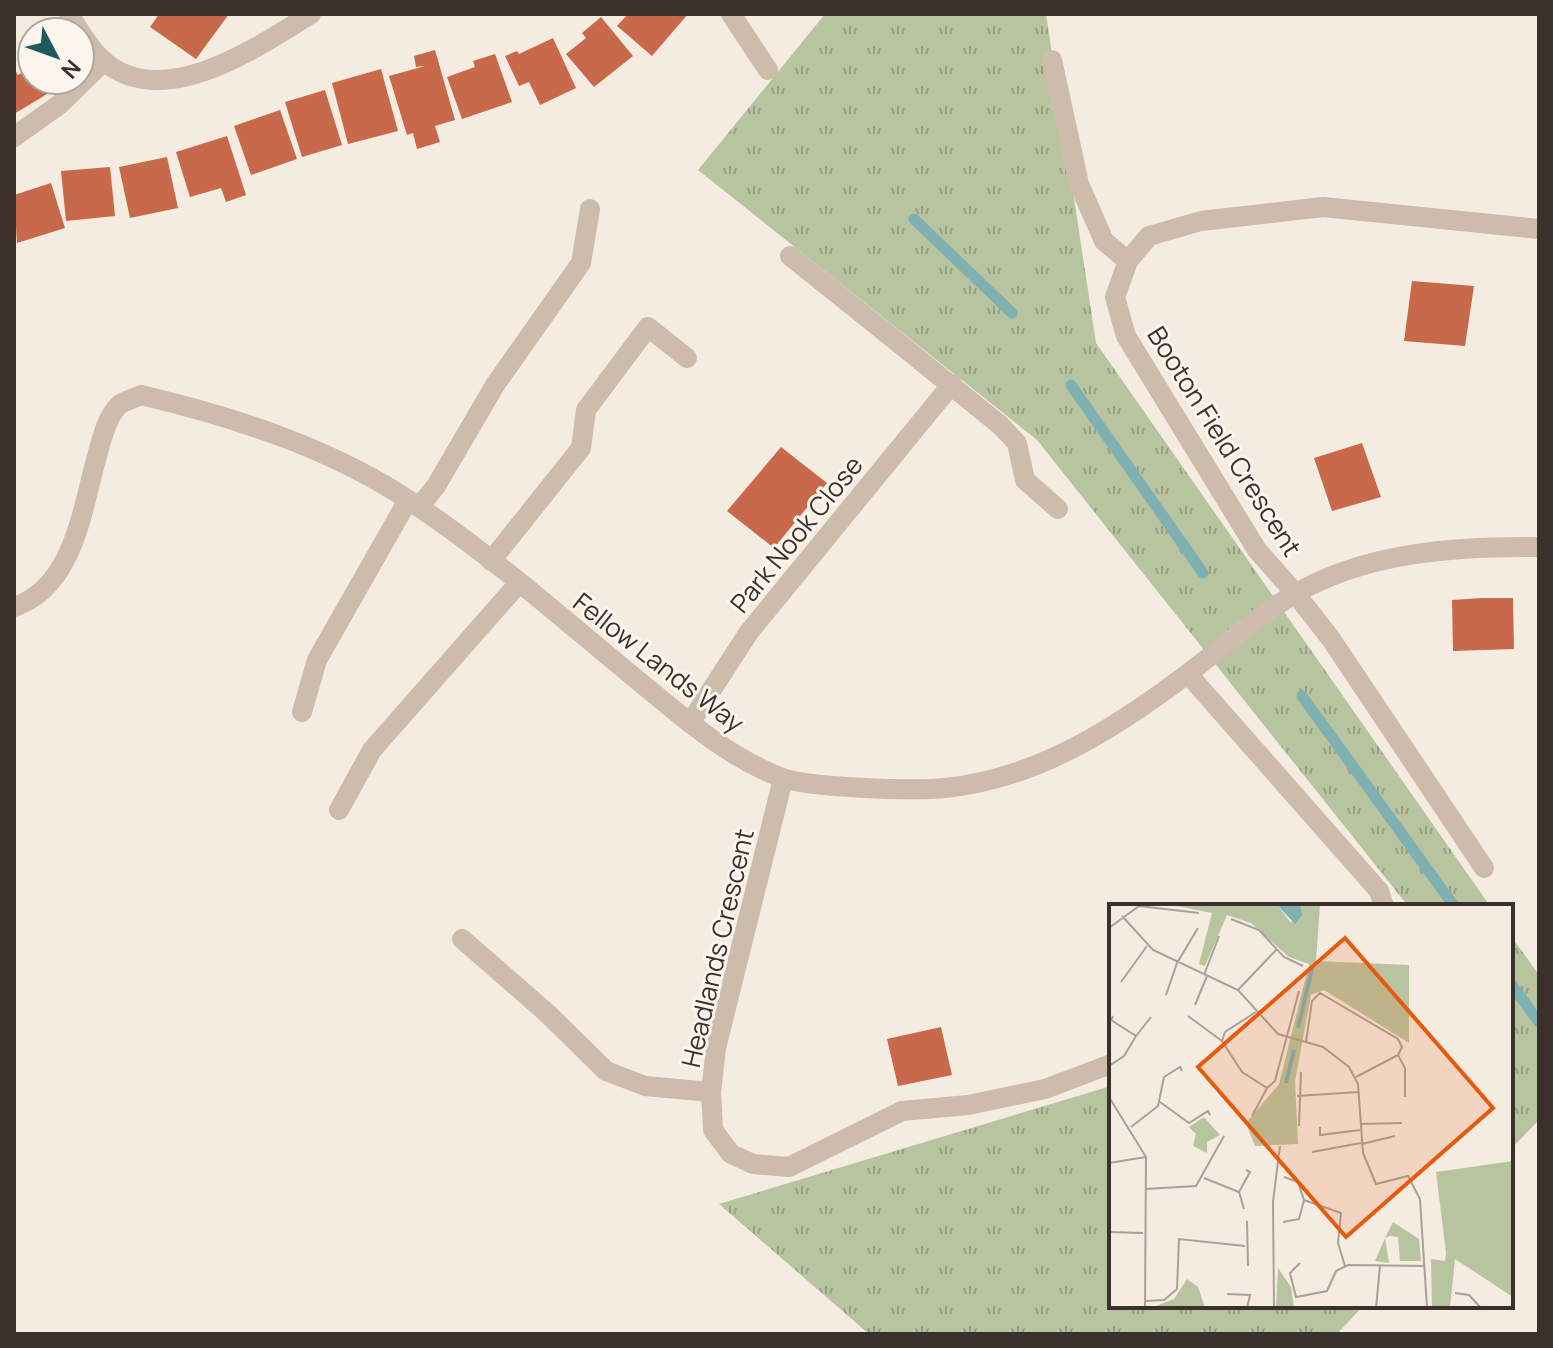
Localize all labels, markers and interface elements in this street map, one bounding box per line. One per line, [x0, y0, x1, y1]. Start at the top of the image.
north arrow [16, 16, 96, 96]
text: N [55, 53, 88, 85]
street label: Booton Field Crescent [1140, 319, 1310, 563]
street label: Park Nook Close [721, 448, 871, 620]
street label: Fellow Lands Way [566, 584, 752, 740]
street label: Headlands Crescent [672, 825, 762, 1071]
inset map [1109, 904, 1513, 1308]

